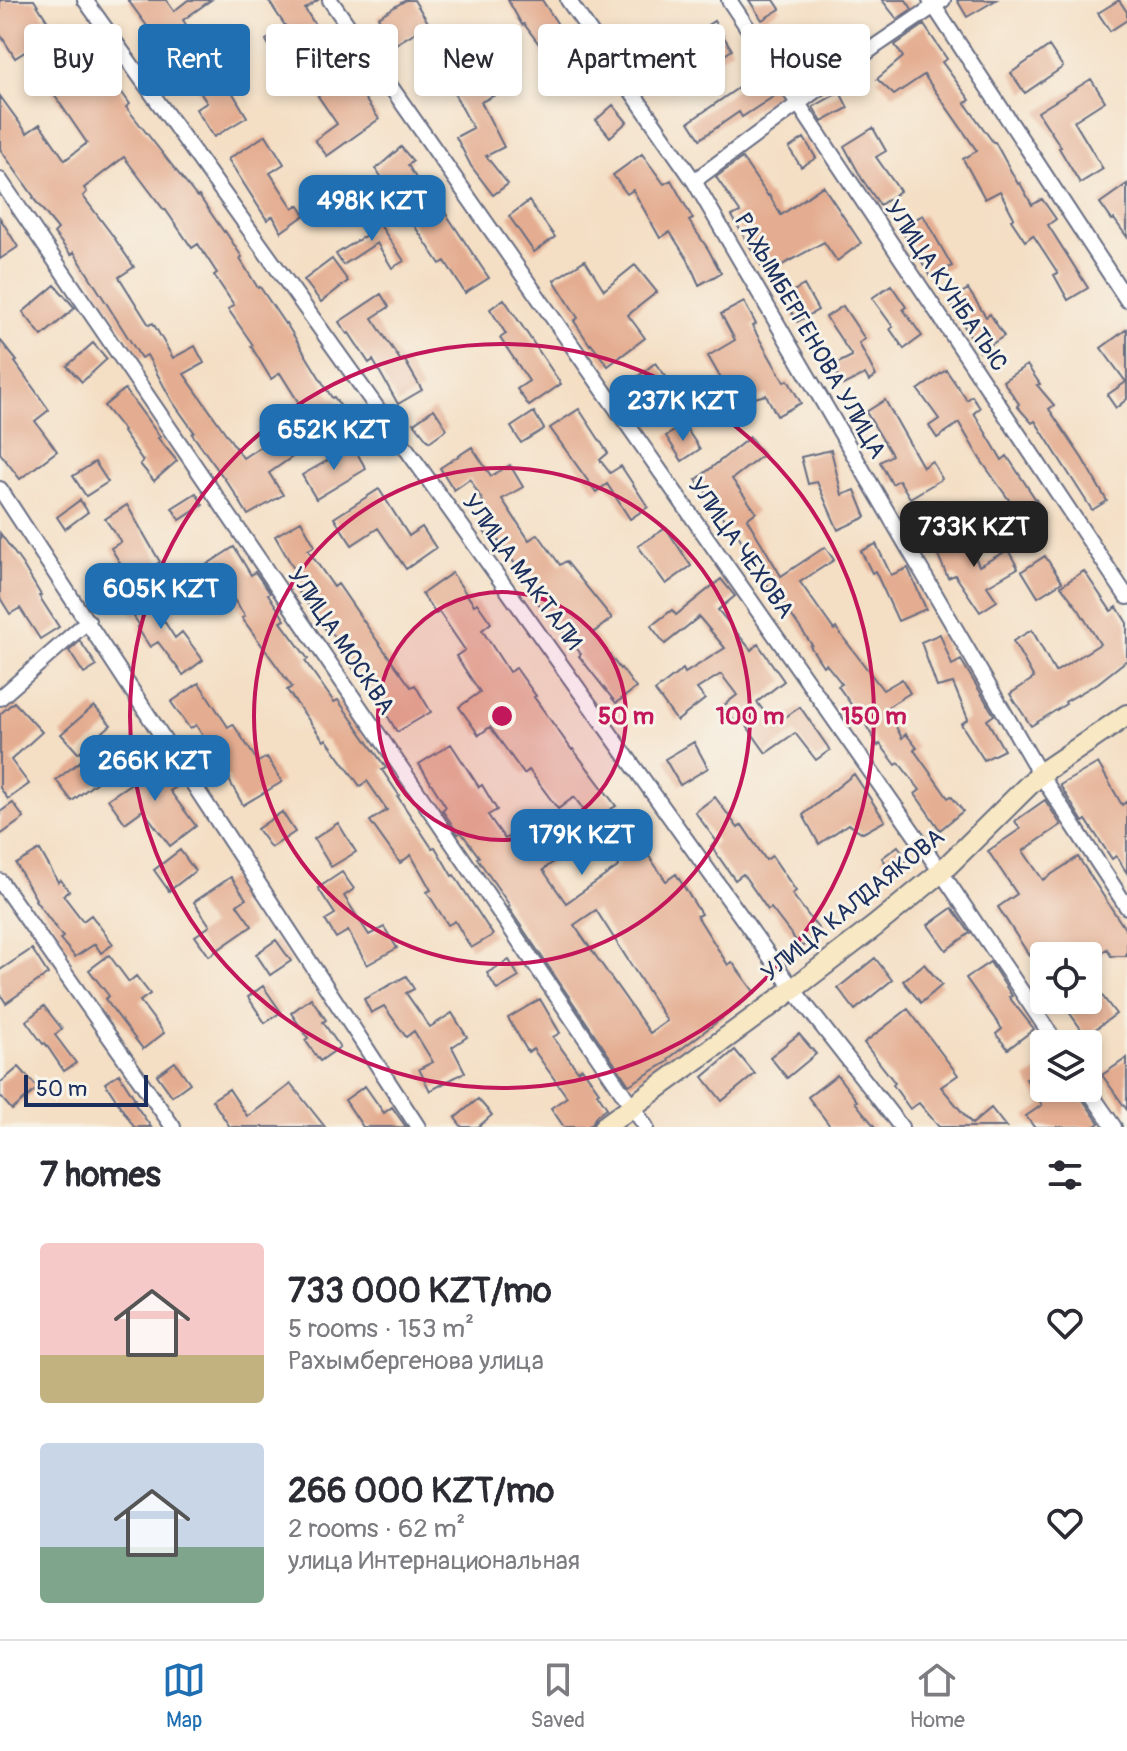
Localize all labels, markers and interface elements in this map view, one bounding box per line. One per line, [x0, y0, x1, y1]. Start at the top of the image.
chip: Buy [24, 24, 122, 96]
chip: Rent [138, 24, 250, 96]
chip: Filters [266, 24, 398, 96]
chip: New [414, 24, 522, 96]
chip: Apartment [538, 24, 725, 96]
chip: House [741, 24, 870, 96]
pin: 498K KZT [289, 175, 455, 243]
text: 498K KZT [317, 185, 427, 217]
street label: УЛИЦА КУНБАТЫС [878, 195, 1014, 377]
street label: РАХЫМБЕРГЕНОВА УЛИЦА [728, 208, 892, 464]
pin: 237K KZT [600, 375, 766, 443]
text: 237K KZT [627, 385, 739, 417]
pin: 652K KZT [251, 404, 417, 472]
text: 652K KZT [278, 414, 390, 446]
street label: УЛИЦА ЧЕХОВА [682, 472, 800, 624]
street label: УЛИЦА МАКТАЛИ [456, 488, 588, 656]
pin: 733K KZT [891, 501, 1057, 569]
text: 733K KZT [918, 511, 1030, 543]
street label: УЛИЦА МОСКВА [281, 562, 401, 720]
pin: 605K KZT [78, 563, 244, 631]
text: 605K KZT [103, 573, 219, 605]
centre of rings [488, 702, 516, 730]
text: 50 m [598, 702, 654, 731]
text: 100 m [716, 702, 784, 731]
text: 150 m [841, 702, 907, 731]
pin: 266K KZT [72, 735, 238, 803]
text: 266K KZT [98, 745, 212, 777]
pin: 179K KZT [499, 809, 665, 877]
text: 179K KZT [529, 819, 635, 851]
street label: УЛИЦА КАЛДАЯКОВА [756, 822, 950, 988]
map controls [1030, 942, 1102, 1102]
button: locate [1030, 942, 1102, 1014]
button: layers [1030, 1030, 1102, 1102]
scale bar [24, 1071, 148, 1107]
text: 50 m [36, 1075, 87, 1103]
icon: filters [1043, 1153, 1087, 1197]
text: 7 homes [40, 1154, 161, 1197]
text: 733 000 KZT/mo [288, 1270, 552, 1313]
icon: home [104, 1275, 200, 1371]
icon: heart [1043, 1301, 1087, 1345]
text: 5 rooms · 153 m² [288, 1313, 474, 1345]
text: Рахымбергенова улица [288, 1345, 544, 1377]
text: 266 000 KZT/mo [288, 1470, 554, 1513]
icon: home [104, 1475, 200, 1571]
icon: heart [1043, 1501, 1087, 1545]
text: 2 rooms · 62 m² [288, 1513, 465, 1545]
text: улица Интернациональная [288, 1545, 580, 1577]
tab: Map [162, 1658, 206, 1734]
tab: Saved [530, 1658, 585, 1734]
tab: Home [909, 1658, 965, 1734]

